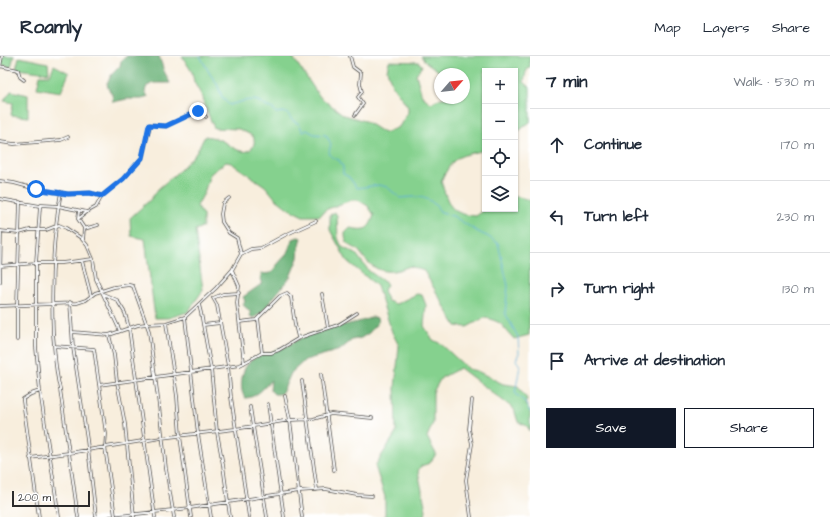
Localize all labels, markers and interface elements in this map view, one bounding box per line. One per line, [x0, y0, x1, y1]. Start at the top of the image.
text: Roamly [20, 14, 82, 41]
text: Map [654, 18, 681, 38]
text: Layers [703, 18, 750, 38]
text: Share [772, 18, 810, 38]
north arrow [434, 68, 470, 104]
map controls [482, 68, 518, 212]
button: + [482, 68, 518, 104]
text: 7 min [546, 70, 588, 94]
text: Walk · 530 m [734, 73, 814, 91]
route end [189, 102, 207, 120]
button: − [482, 104, 518, 140]
icon: ahead [546, 134, 568, 156]
text: Continue [584, 134, 642, 155]
text: 170 m [781, 136, 814, 154]
button: locate [482, 140, 518, 176]
button: layers [482, 176, 518, 212]
route start [27, 180, 45, 198]
icon: left [546, 206, 568, 228]
text: Turn left [584, 206, 648, 227]
text: 230 m [776, 208, 814, 226]
icon: right [546, 278, 568, 300]
text: Turn right [584, 278, 655, 299]
text: 130 m [782, 280, 814, 298]
icon: arrive [546, 350, 568, 372]
text: Arrive at destination [584, 350, 725, 371]
button: Save [546, 408, 676, 448]
button: Share [684, 408, 814, 448]
scale bar [12, 489, 90, 508]
text: 200 m [18, 490, 51, 505]

